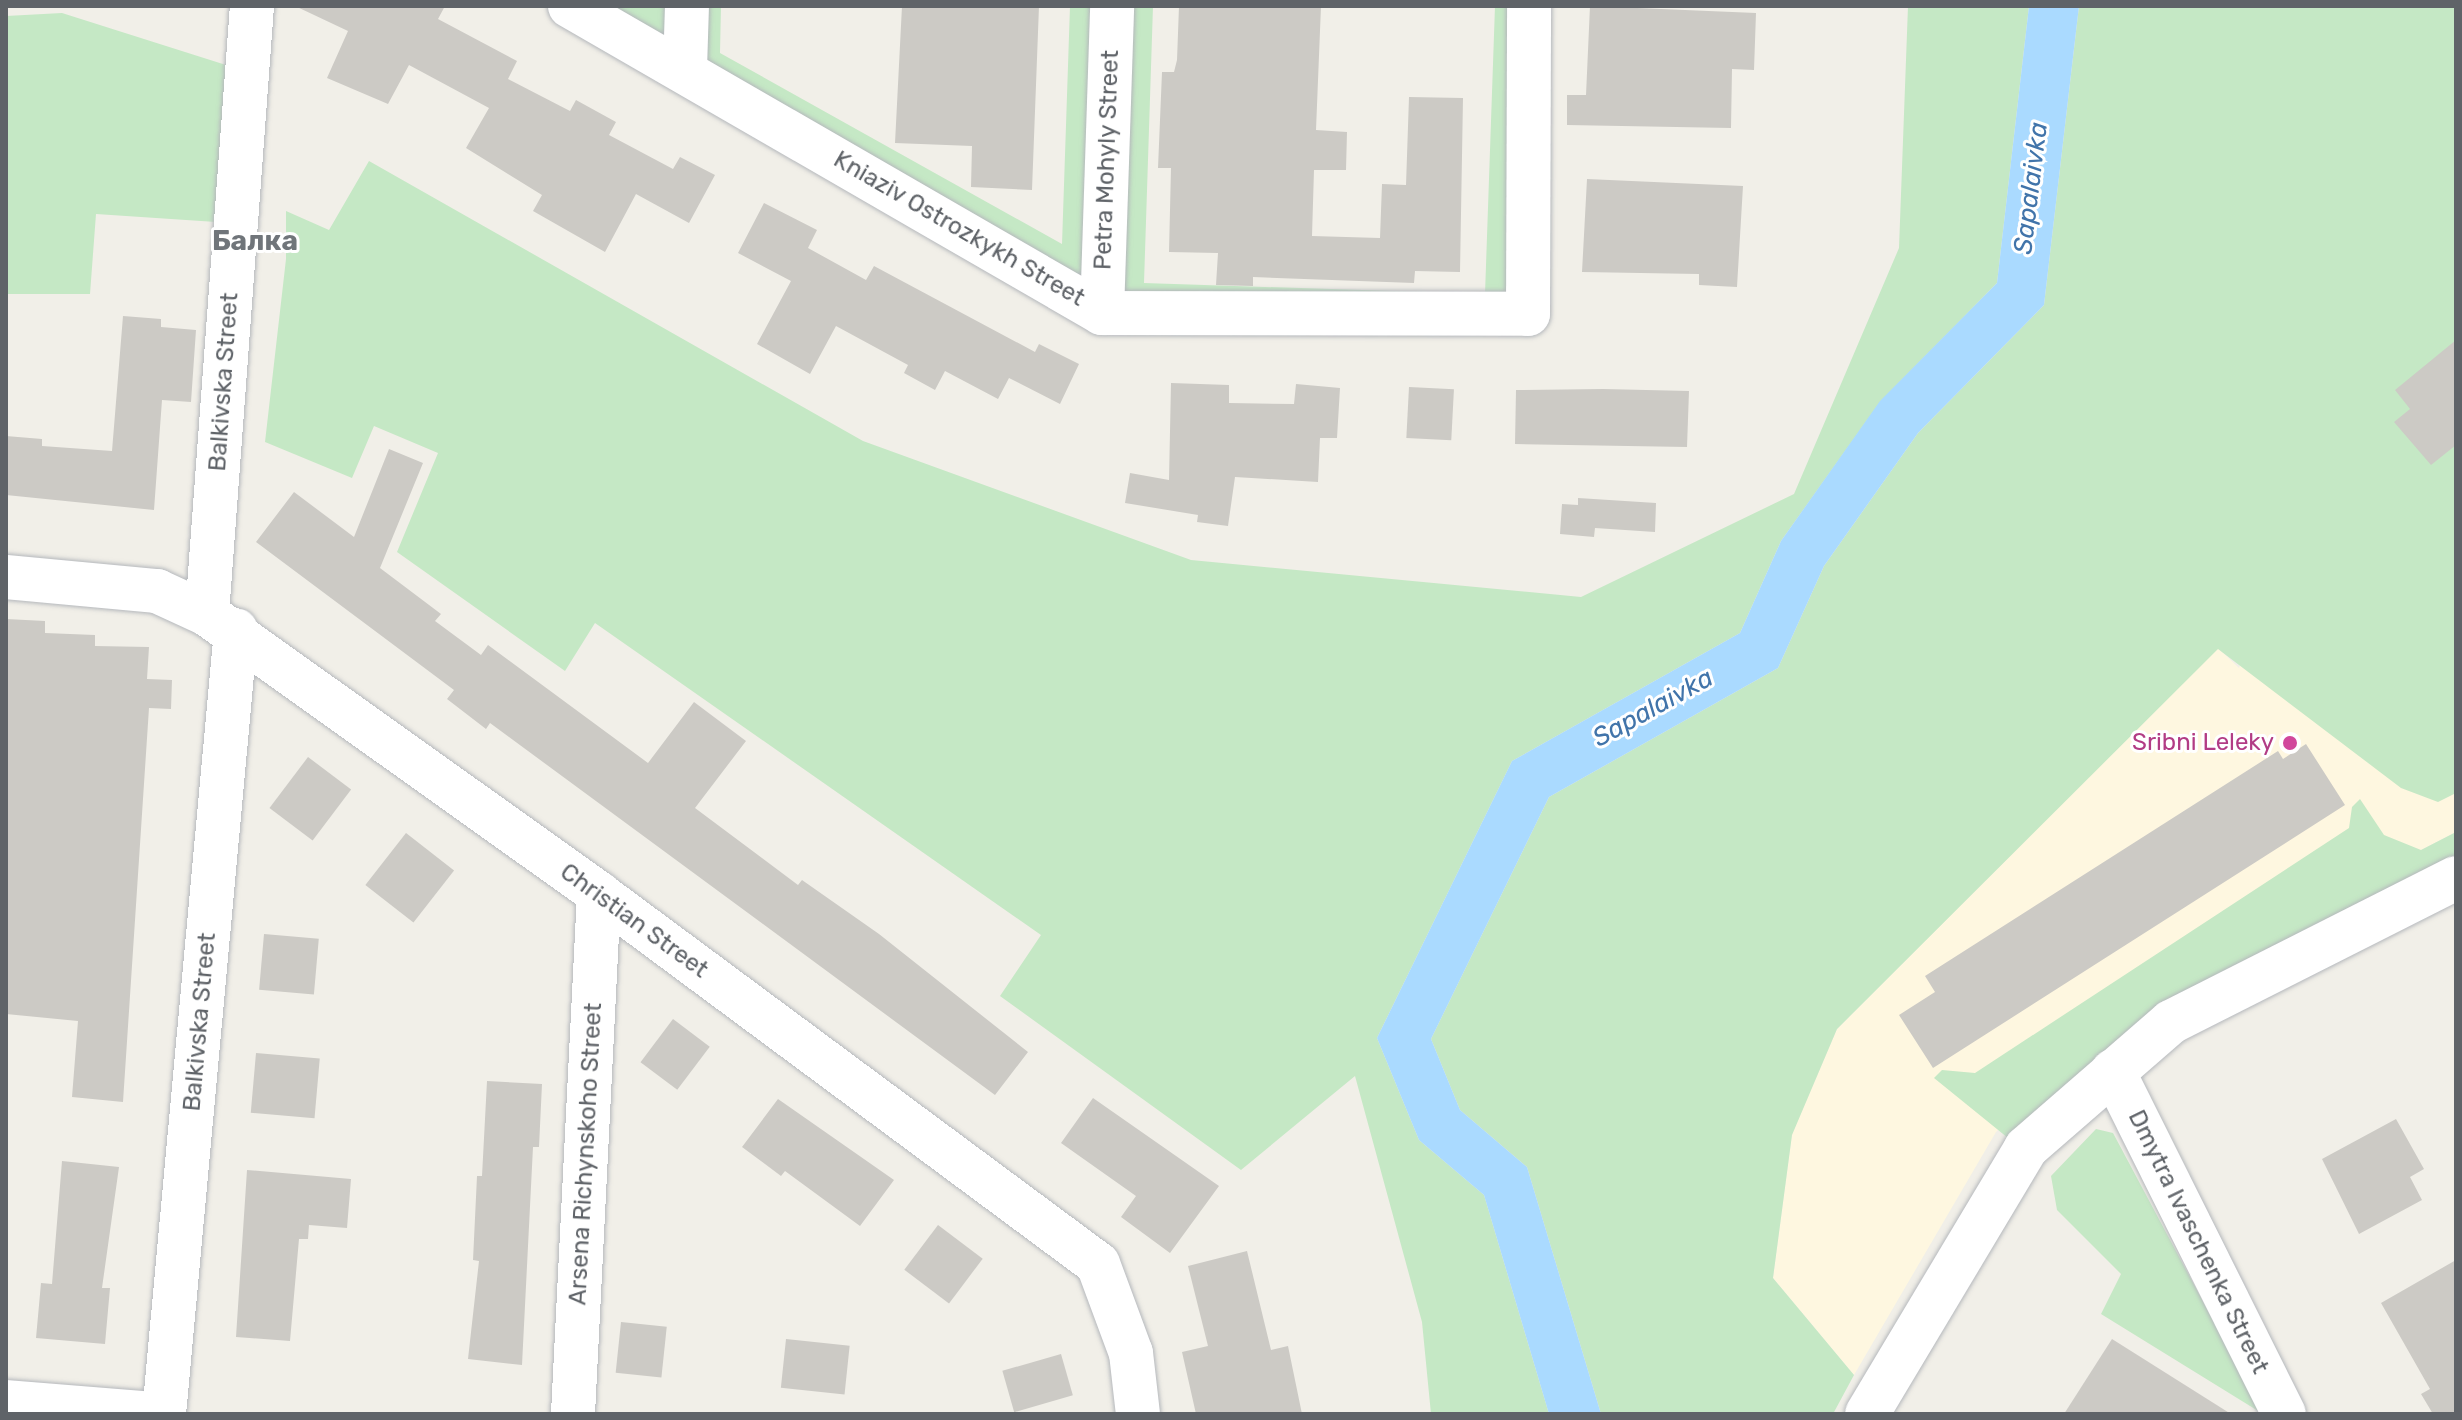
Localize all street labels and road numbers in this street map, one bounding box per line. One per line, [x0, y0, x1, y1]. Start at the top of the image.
street label: Petra Mohyly Street [1089, 49, 1125, 271]
street label: Kniaziv Ostrozkykh Street [828, 145, 1090, 313]
street label: Balkivska Street [203, 292, 245, 472]
street label: Christian Street [554, 858, 714, 984]
street label: Balkivska Street [178, 932, 222, 1112]
street label: Arsena Richynskoho Street [564, 1002, 608, 1306]
street label: Dmytra Ivaschenka Street [2122, 1106, 2274, 1378]

